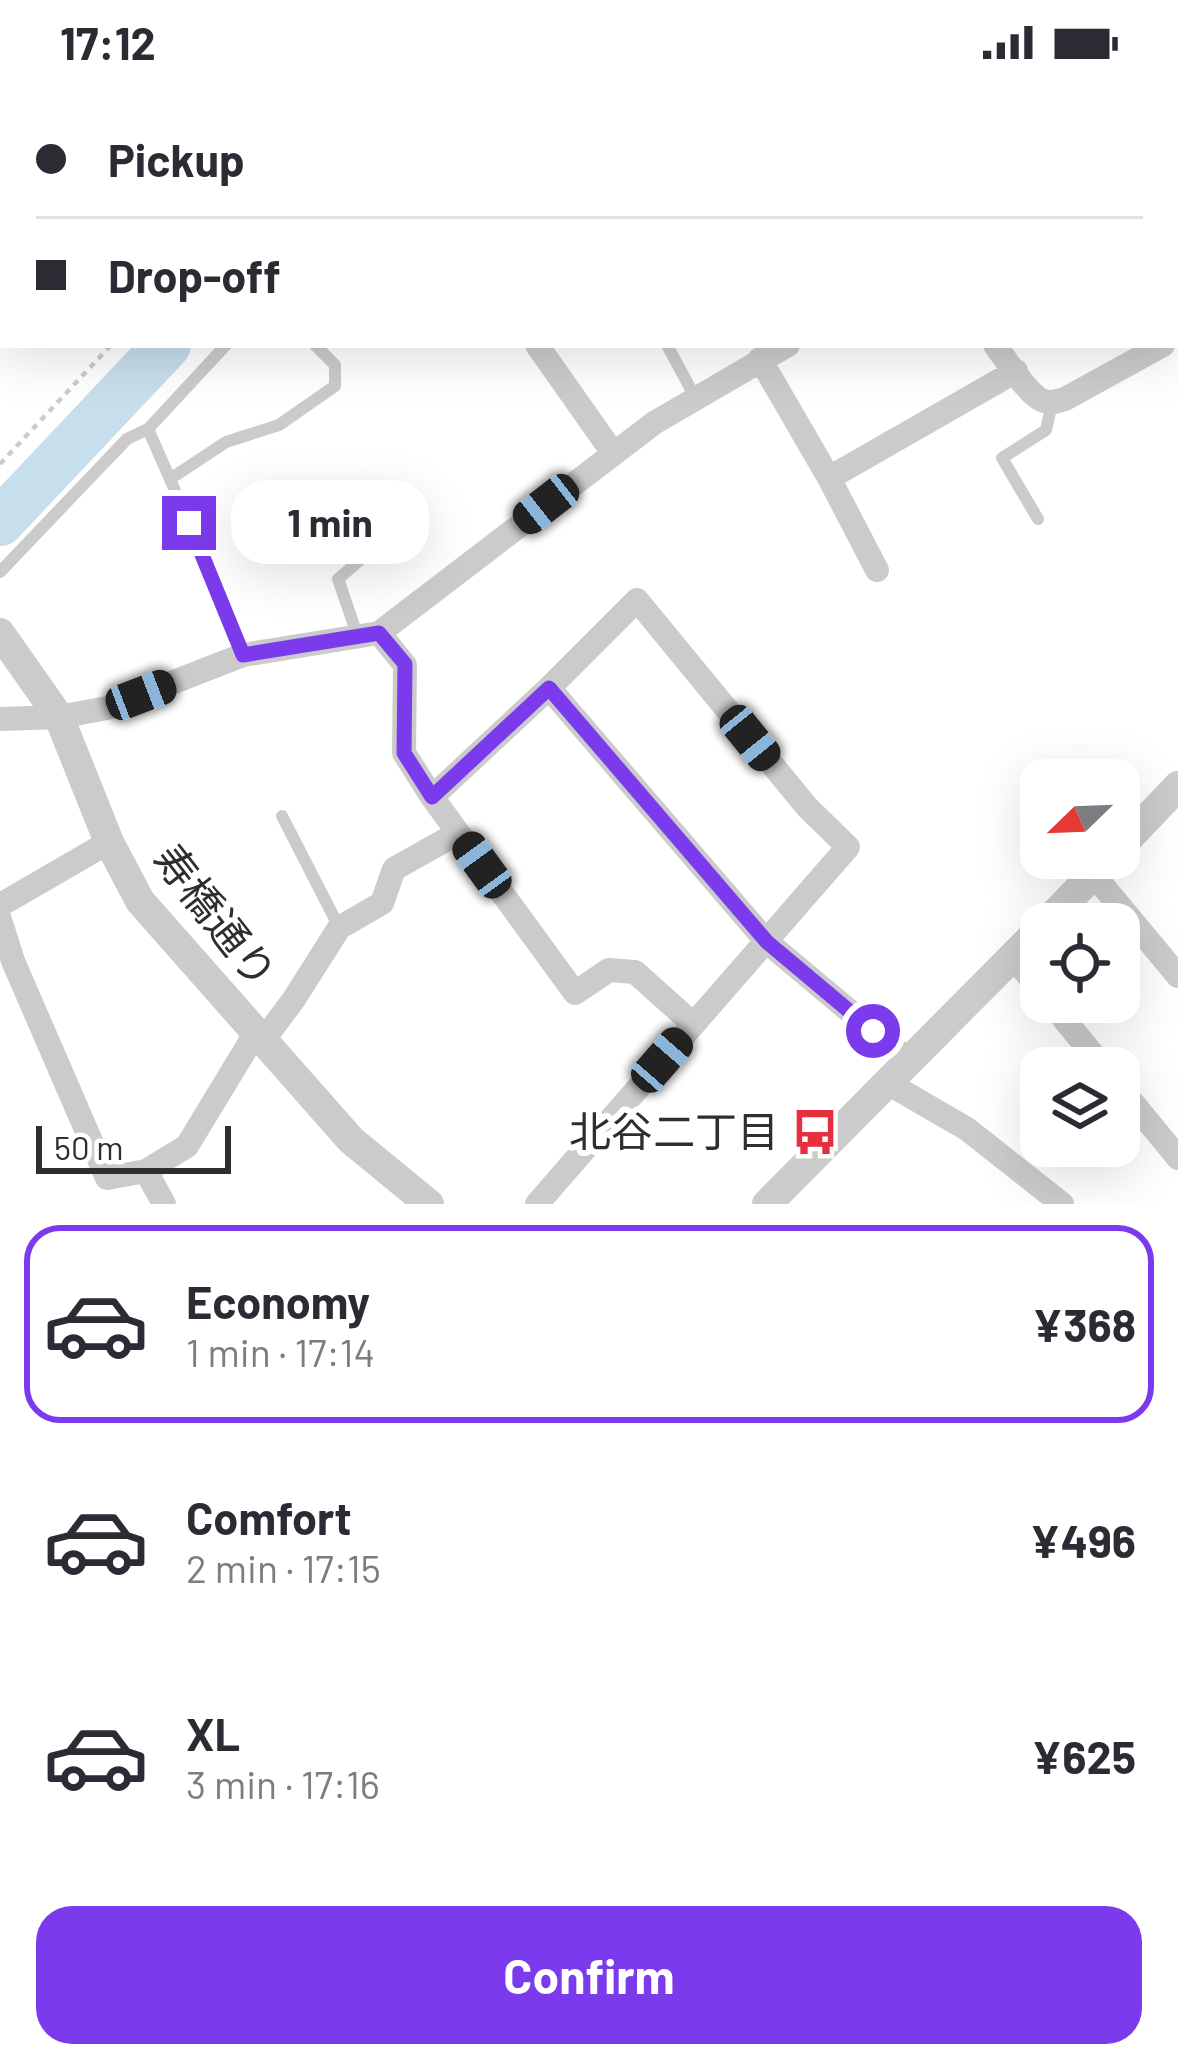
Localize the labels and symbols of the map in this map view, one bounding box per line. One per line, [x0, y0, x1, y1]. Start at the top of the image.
car [507, 468, 585, 540]
callout: 1 min [231, 481, 429, 565]
route end [162, 496, 216, 550]
car [101, 665, 181, 725]
car [713, 699, 787, 777]
north arrow [1020, 759, 1140, 879]
car [446, 825, 518, 905]
street label: 寿橋通り [145, 833, 288, 996]
route start [846, 1004, 900, 1058]
car [625, 1021, 699, 1099]
place label: 北谷二丁目 [569, 1105, 779, 1155]
bus stop icon: 北谷二丁目 [790, 1107, 840, 1157]
scale bar [36, 1120, 231, 1173]

